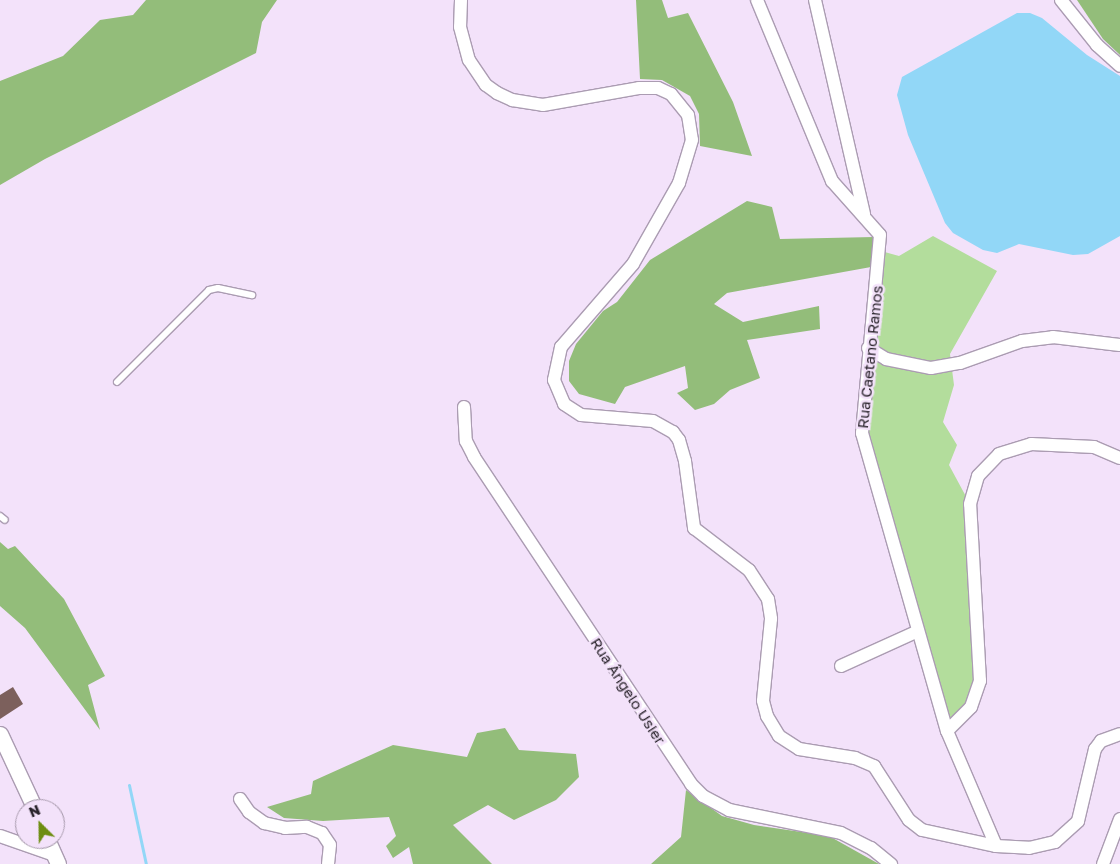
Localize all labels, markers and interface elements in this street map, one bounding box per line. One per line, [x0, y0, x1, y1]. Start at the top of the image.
street label: Rua Caetano Ramos [854, 285, 886, 429]
street label: Rua Ângelo Usier [587, 634, 669, 748]
north arrow [15, 799, 65, 849]
text: N [26, 801, 43, 821]

